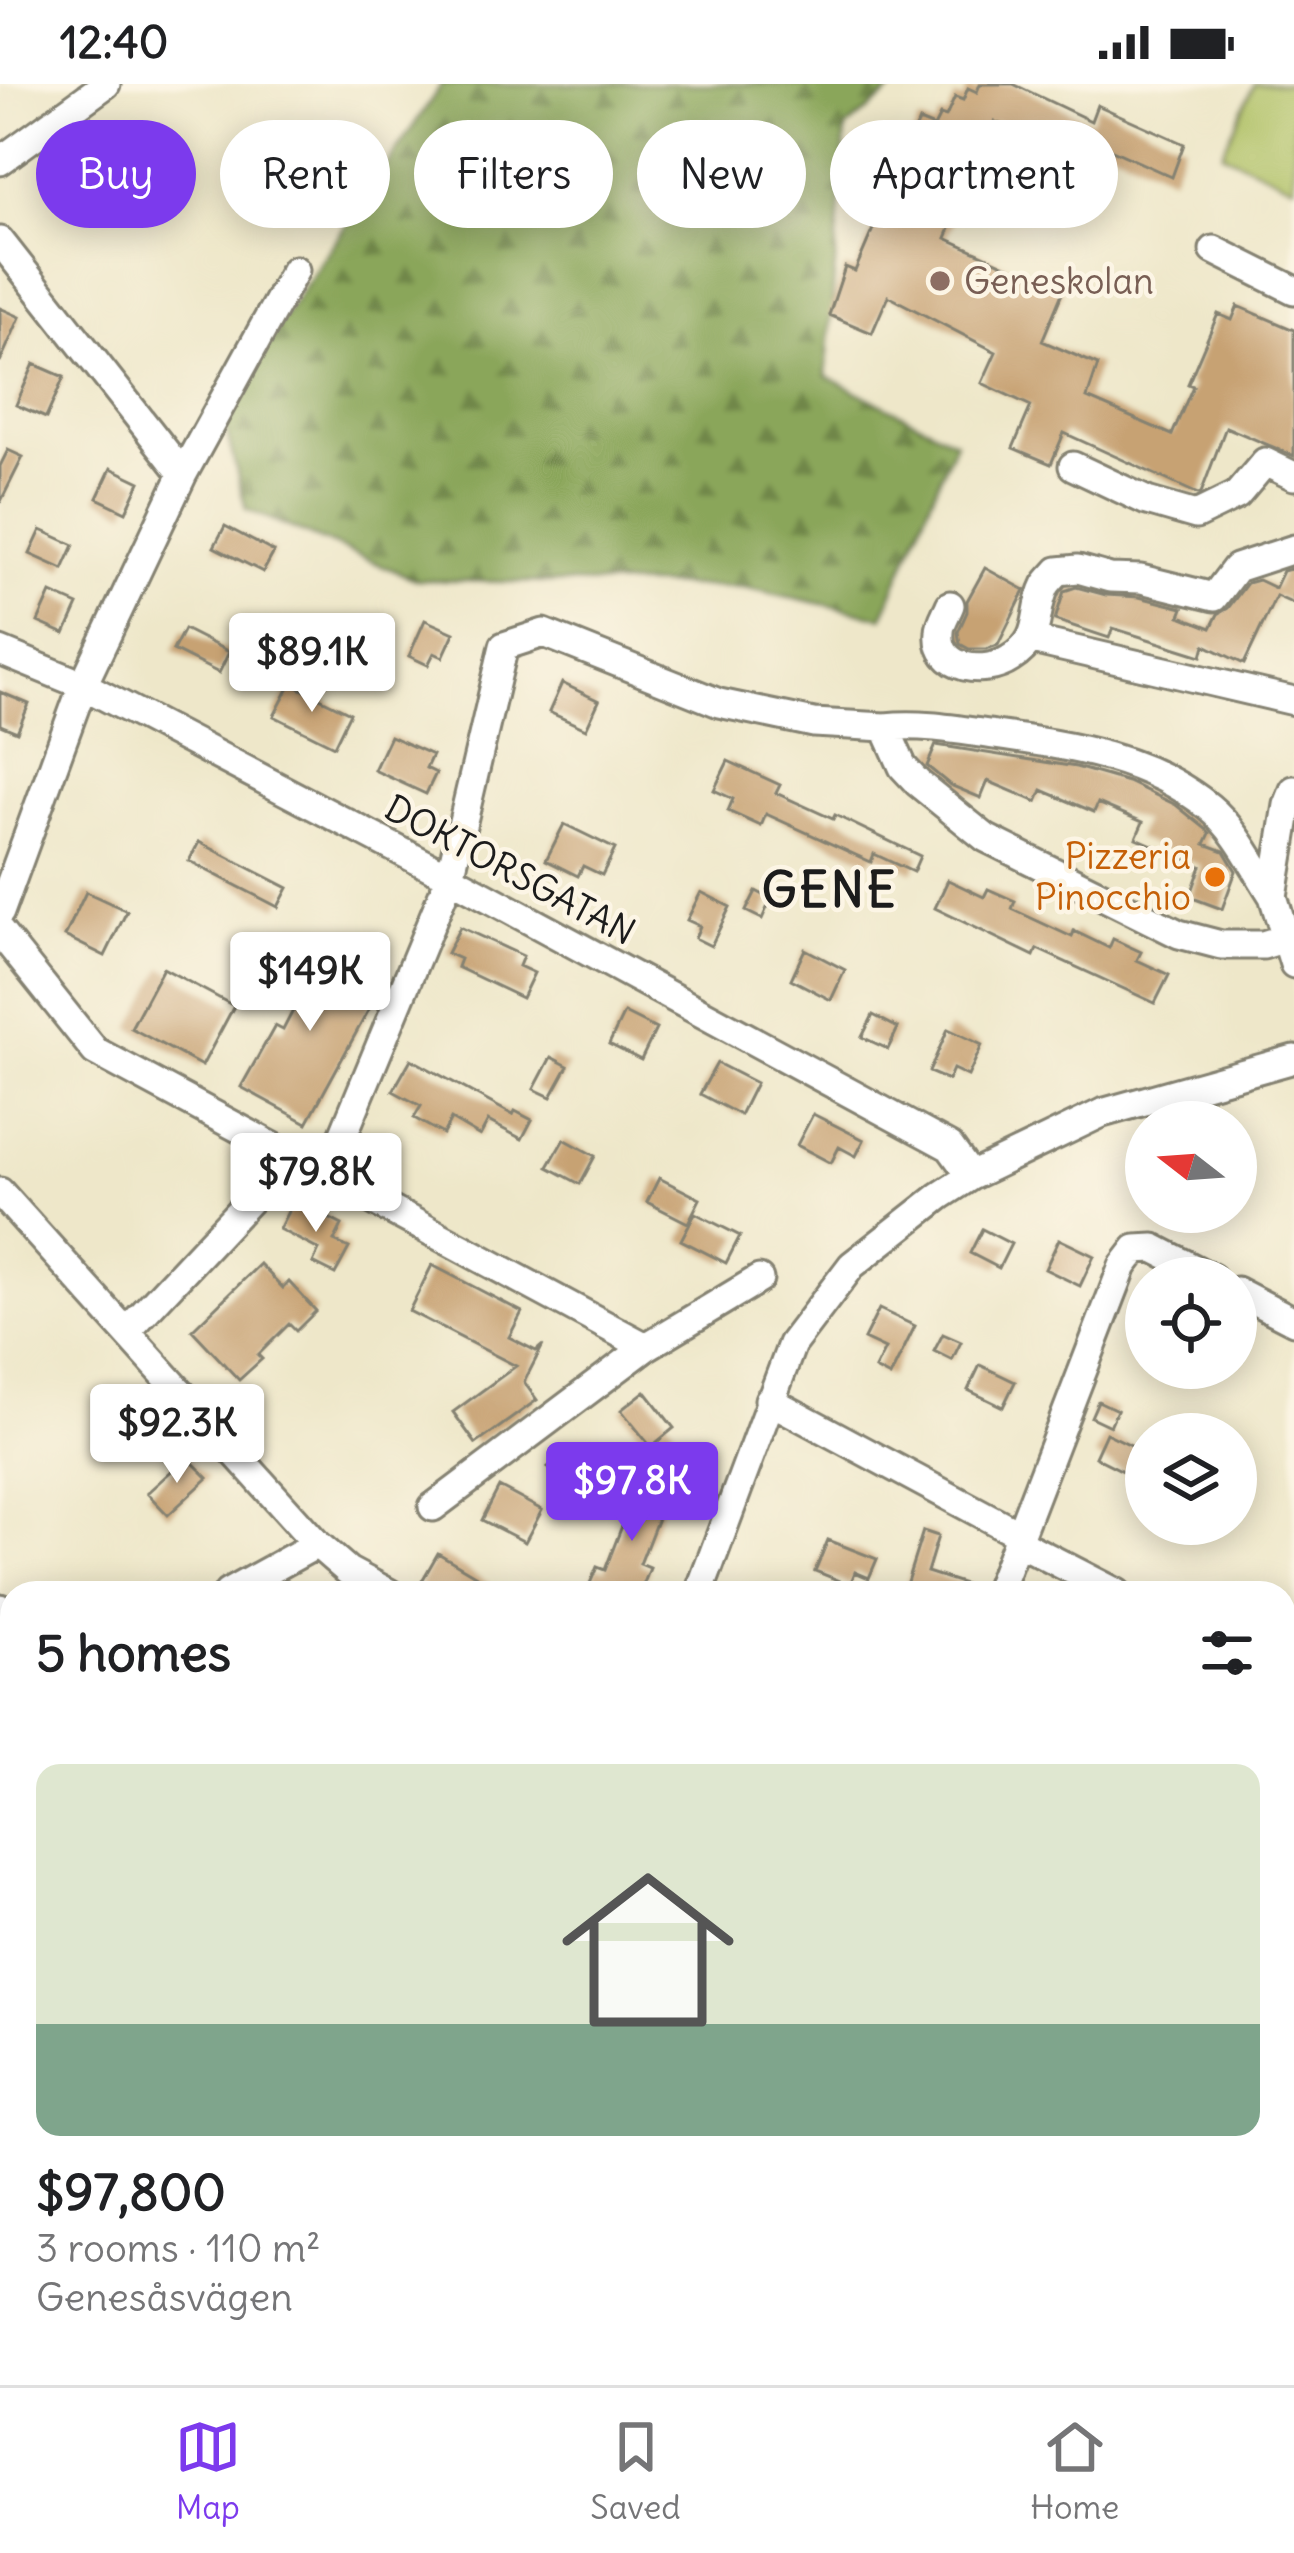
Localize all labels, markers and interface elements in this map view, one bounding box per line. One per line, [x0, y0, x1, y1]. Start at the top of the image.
text: 12:40 [60, 14, 168, 70]
chip: Buy [36, 120, 196, 228]
chip: Rent [220, 120, 390, 228]
chip: Filters [414, 120, 613, 228]
chip: New [637, 120, 806, 228]
chip: Apartment [830, 120, 1118, 228]
place label: Geneskolan [964, 259, 1154, 304]
marker: Geneskolan [927, 268, 953, 294]
pin: $89.1K [214, 613, 410, 715]
text: $89.1K [256, 627, 368, 676]
street label: DOKTORSGATAN [377, 785, 643, 955]
place label: Pizzeria Pinocchio [1035, 834, 1191, 920]
district label: GENE [762, 860, 898, 920]
marker: Pizzeria Pinocchio [1202, 864, 1228, 890]
pin: $149K [226, 932, 394, 1034]
text: $149K [257, 946, 363, 995]
north arrow [1125, 1101, 1257, 1233]
map controls [1125, 1101, 1257, 1545]
pin: $79.8K [218, 1133, 414, 1235]
text: $79.8K [258, 1147, 374, 1196]
button: locate [1125, 1257, 1257, 1389]
pin: $92.3K [79, 1384, 275, 1486]
text: $92.3K [117, 1398, 237, 1447]
button: layers [1125, 1413, 1257, 1545]
pin: $97.8K [534, 1442, 730, 1544]
text: $97.8K [573, 1456, 691, 1505]
icon: filters [1194, 1620, 1260, 1686]
text: 5 homes [36, 1621, 231, 1685]
icon: home [540, 1842, 756, 2058]
text: $97,800 [36, 2160, 226, 2224]
text: 3 rooms · 110 m² [36, 2224, 321, 2273]
text: Genesåsvägen [36, 2273, 293, 2322]
tab: Map [175, 2414, 241, 2528]
tab: Saved [590, 2414, 681, 2528]
tab: Home [1030, 2414, 1119, 2528]

